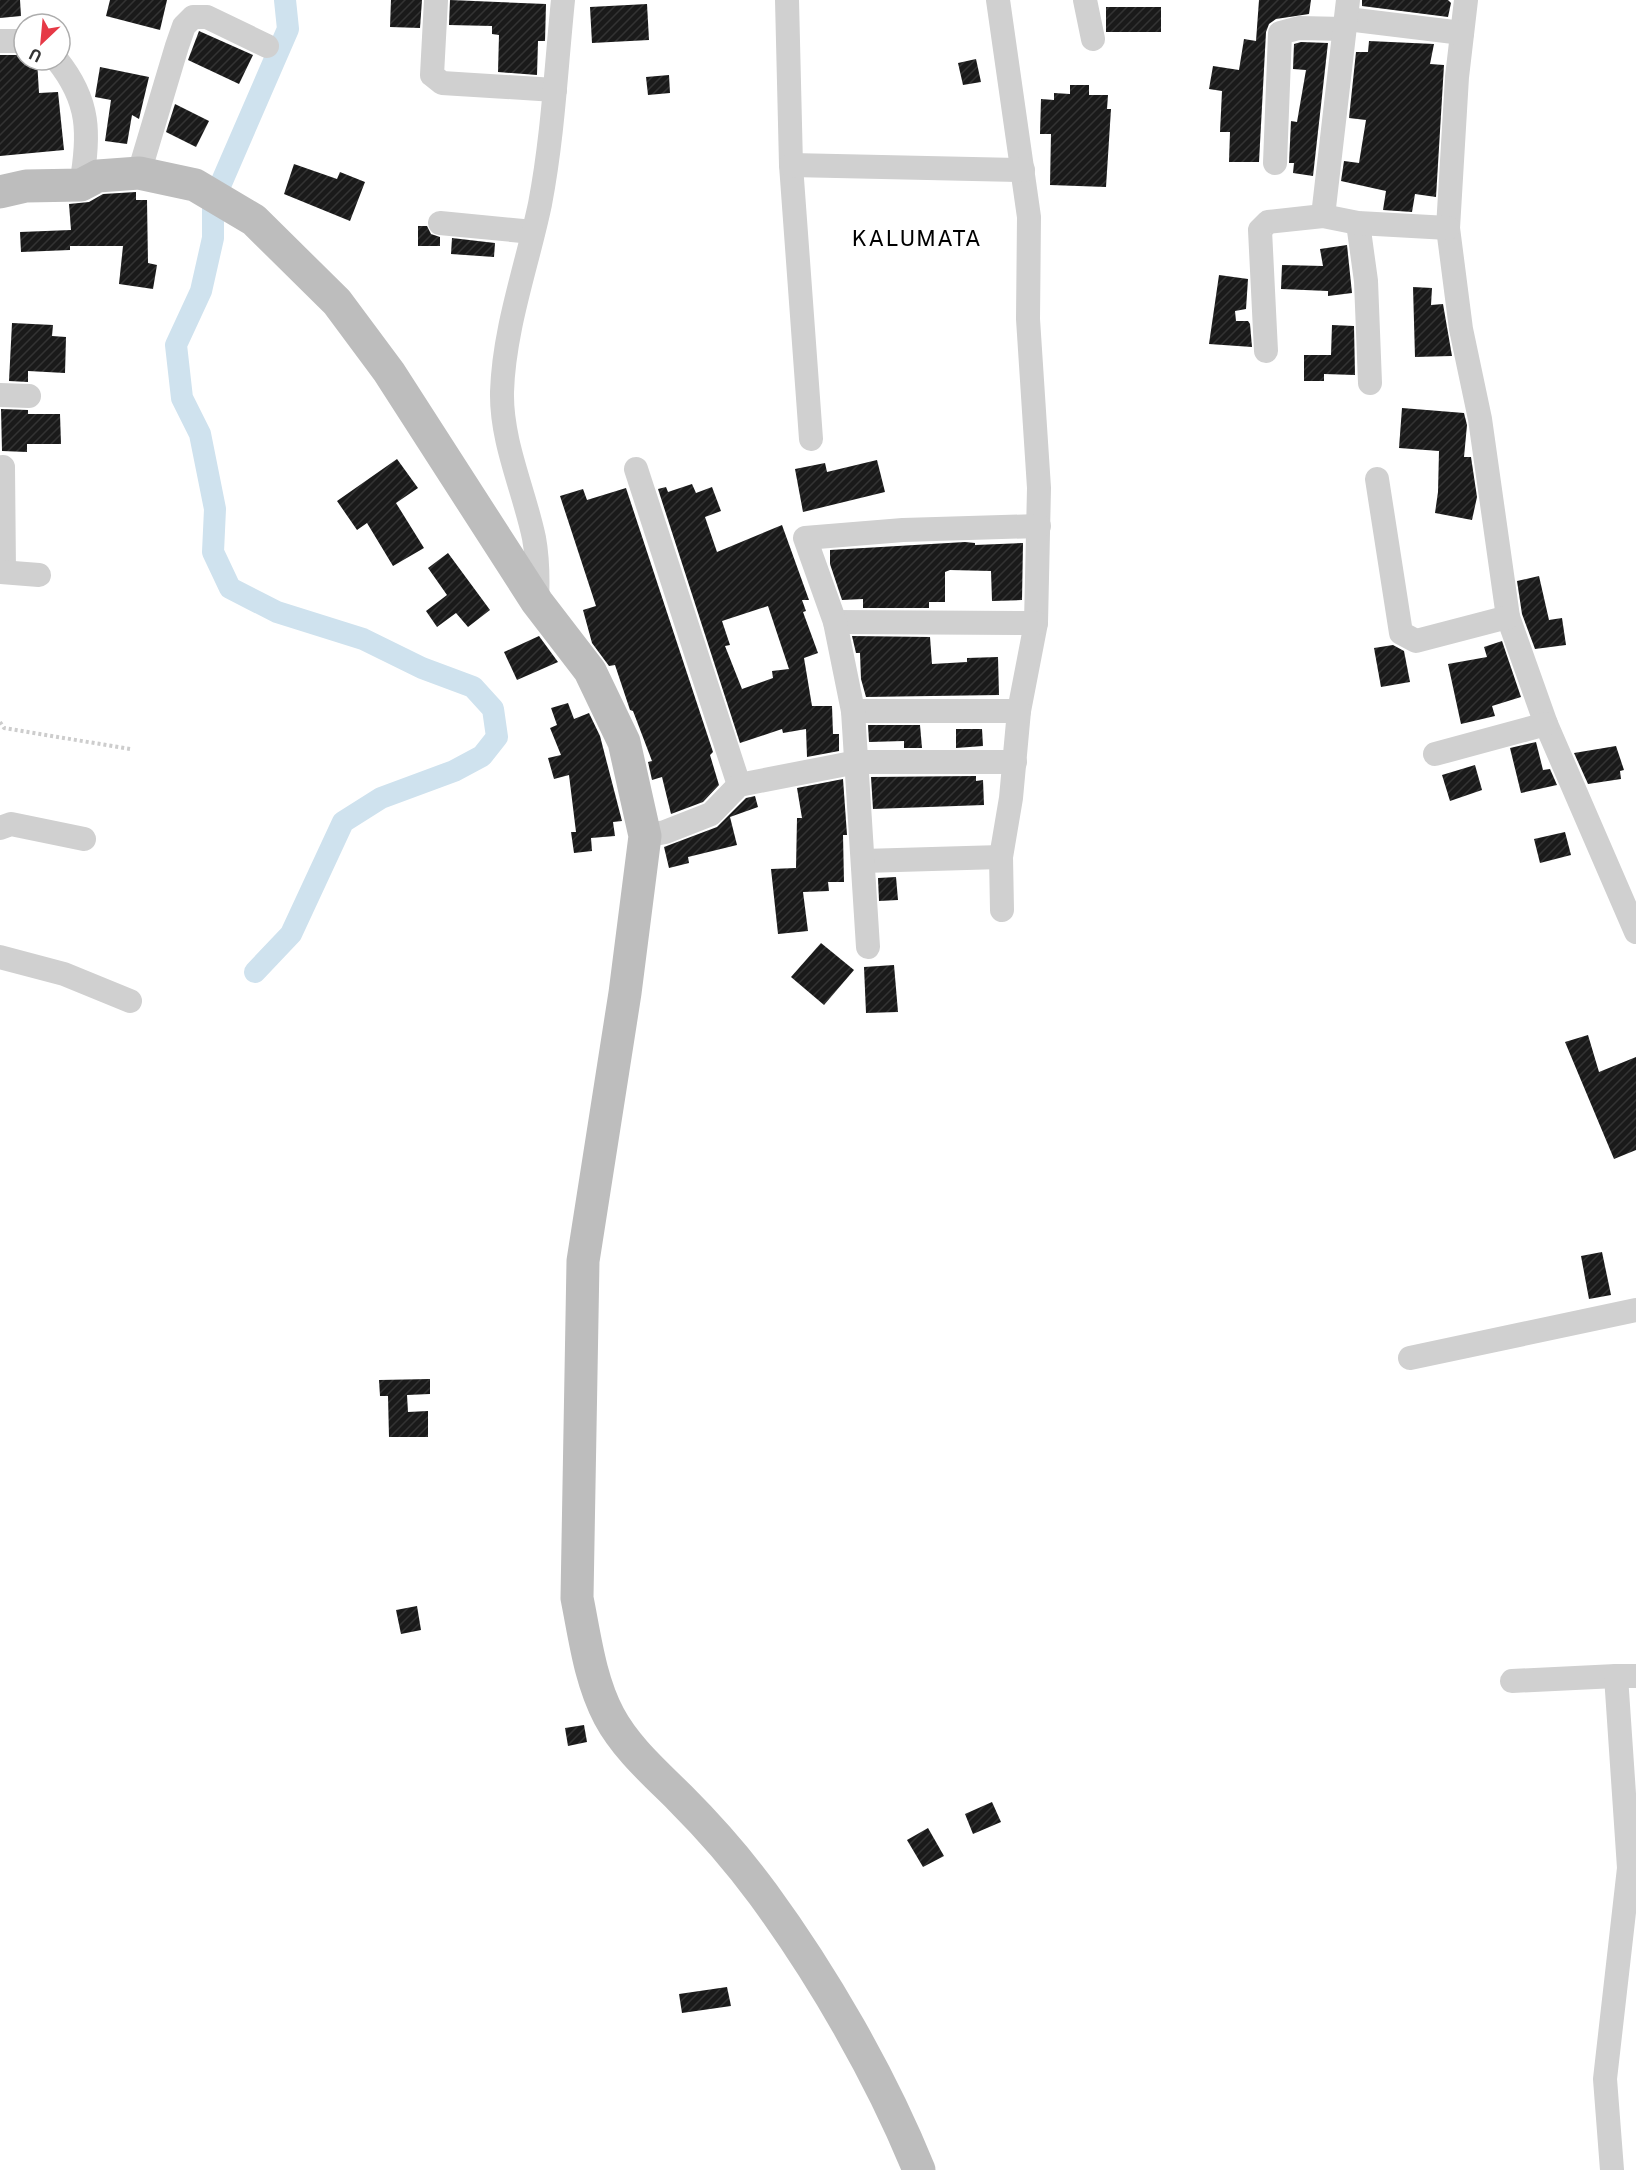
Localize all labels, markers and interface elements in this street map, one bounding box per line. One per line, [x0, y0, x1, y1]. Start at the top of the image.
north arrow [12, 12, 72, 72]
text: U [26, 44, 45, 66]
district label: KALUMATA [852, 225, 982, 251]

